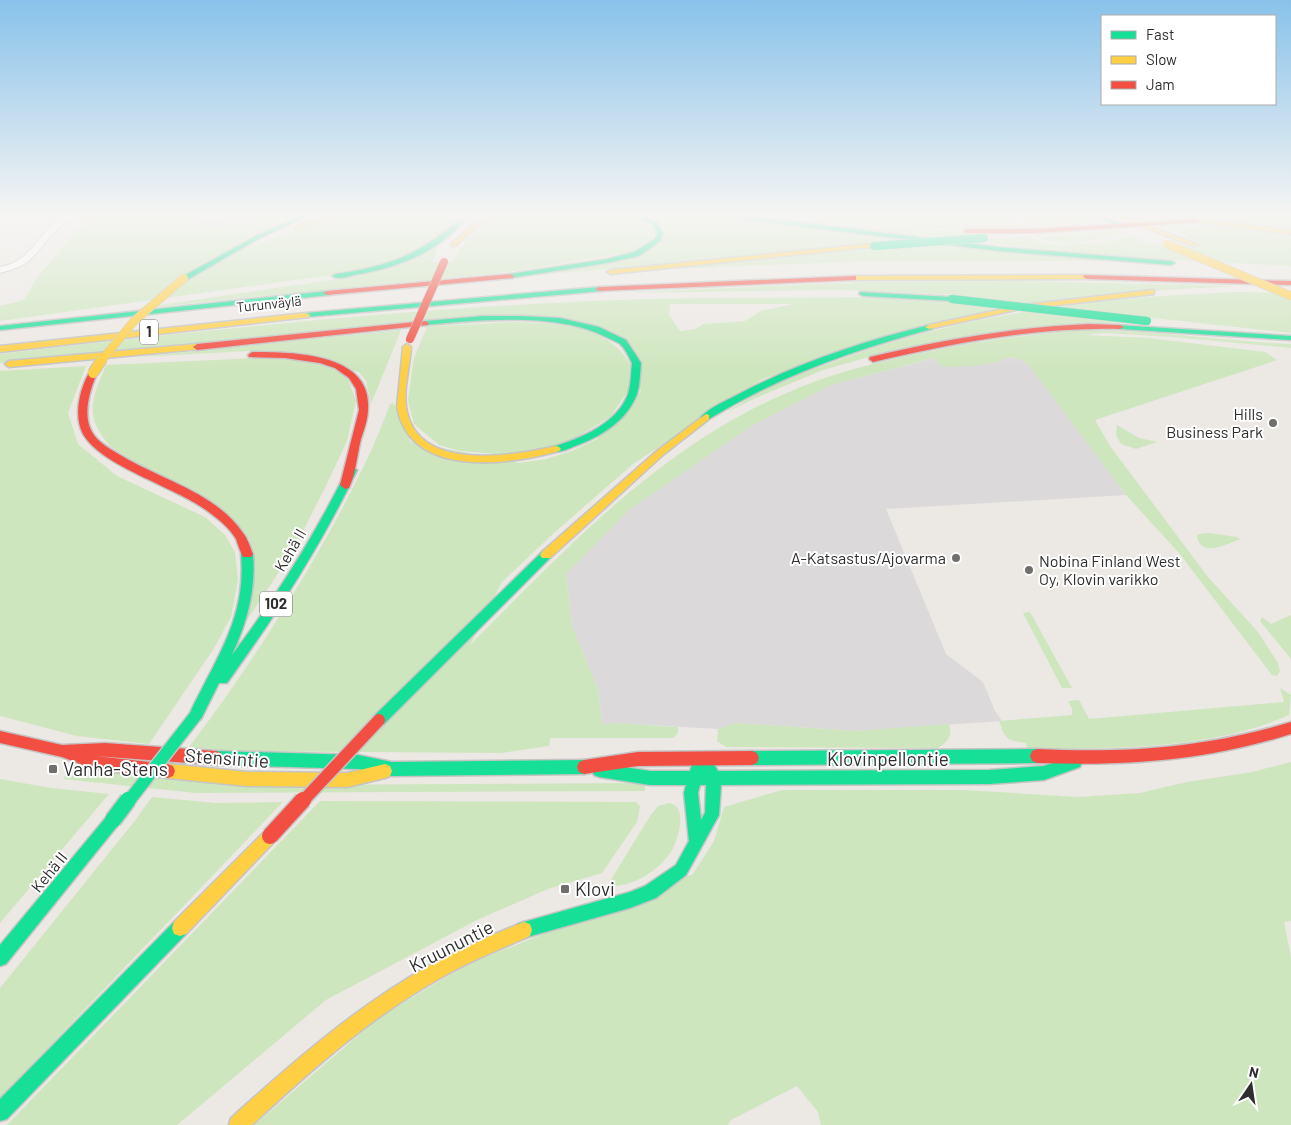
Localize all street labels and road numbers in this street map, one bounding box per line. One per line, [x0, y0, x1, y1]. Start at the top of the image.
street label: Turunväylä [236, 292, 302, 315]
road number: 1 [140, 320, 158, 344]
street label: Kehä II [270, 525, 309, 575]
road number: 102 [260, 592, 292, 616]
street label: Stensintie [184, 743, 270, 772]
street label: Klovinpellontie [827, 747, 949, 770]
street label: Kehä II [27, 848, 71, 896]
street label: Kruununtie [405, 915, 497, 977]

